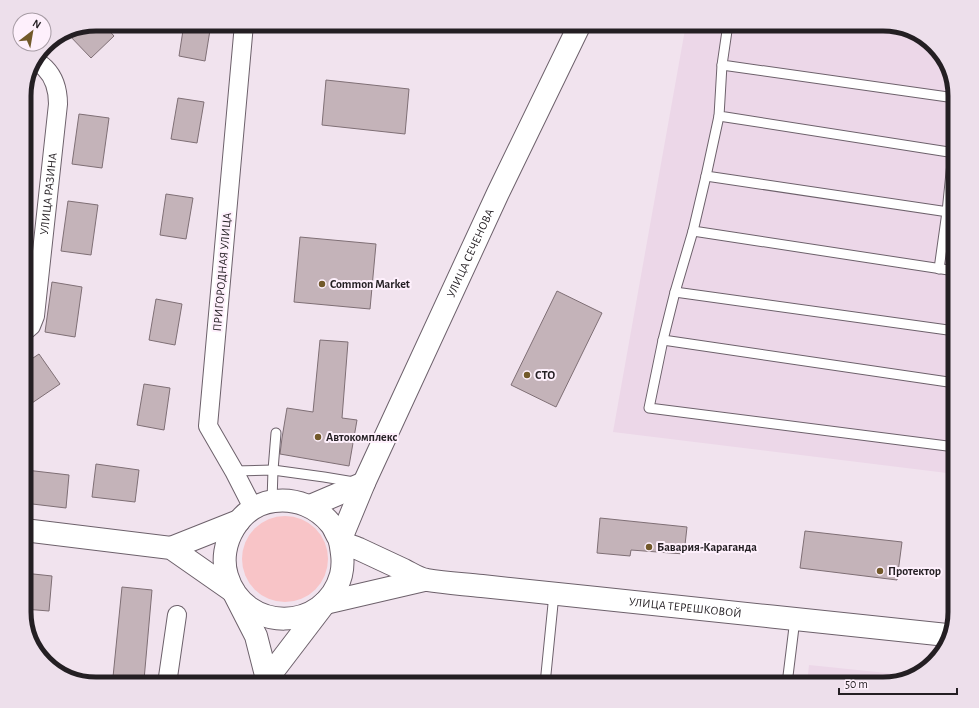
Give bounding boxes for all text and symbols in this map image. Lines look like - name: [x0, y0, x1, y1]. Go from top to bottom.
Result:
- north arrow: [12, 12, 52, 52]
- text: N: [31, 17, 43, 31]
- street label: УЛИЦА РАЗИНА: [38, 152, 59, 235]
- street label: УЛИЦА СЕЧЕНОВА: [445, 207, 496, 299]
- street label: ПРИГОРОДНАЯ УЛИЦА: [211, 212, 233, 332]
- place label: Common Market: [330, 278, 410, 290]
- marker: Common Market: [317, 279, 327, 289]
- place label: СТО: [535, 369, 555, 381]
- marker: СТО: [522, 370, 532, 380]
- place label: Автокомплекс: [326, 431, 398, 443]
- marker: Автокомплекс: [313, 432, 323, 442]
- place label: Бавария-Караганда: [657, 541, 757, 553]
- marker: Бавария-Караганда: [644, 542, 654, 552]
- place label: Протектор: [888, 565, 941, 577]
- marker: Протектор: [875, 566, 885, 576]
- street label: УЛИЦА ТЕРЕШКОВОЙ: [628, 595, 742, 619]
- scale bar: [839, 670, 957, 696]
- text: 50 m: [845, 678, 868, 690]

